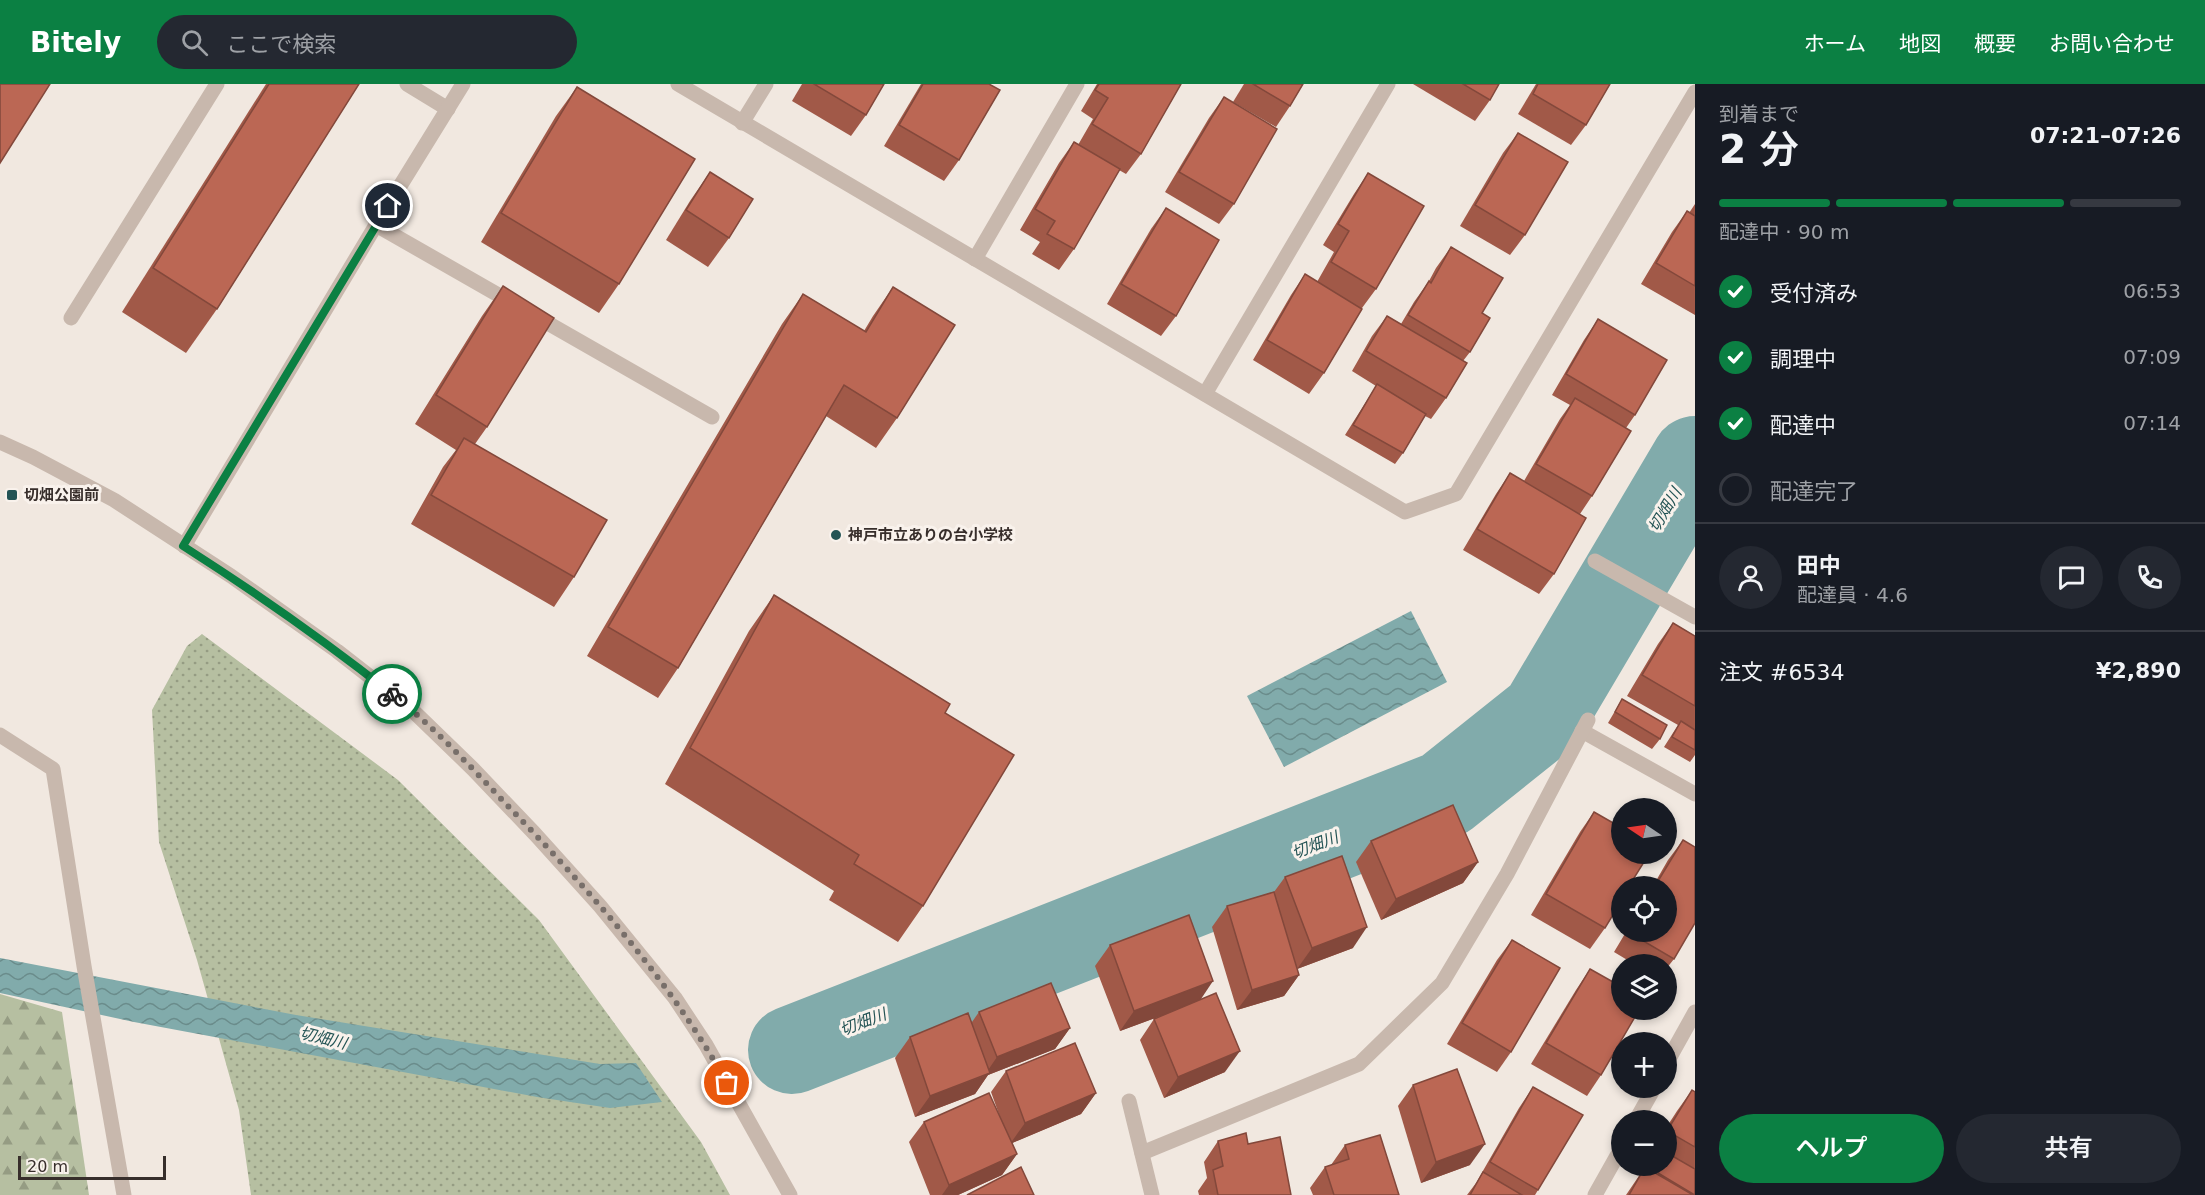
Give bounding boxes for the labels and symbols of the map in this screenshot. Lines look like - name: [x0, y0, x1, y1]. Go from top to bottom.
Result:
- pin: [362, 180, 413, 231]
- water label: 切畑川: [1644, 483, 1687, 535]
- place label: 切畑公園前: [24, 486, 99, 504]
- marker: 切畑公園前: [5, 488, 19, 502]
- place label: 神戸市立ありの台小学校: [847, 526, 1013, 544]
- marker: 神戸市立ありの台小学校: [829, 528, 843, 542]
- courier: [362, 664, 422, 724]
- north arrow: [1611, 798, 1677, 864]
- water label: 切畑川: [1289, 827, 1343, 862]
- water label: 切畑川: [837, 1004, 891, 1039]
- water label: 切畑川: [297, 1023, 351, 1054]
- pin: [701, 1057, 752, 1108]
- scale bar: [18, 1153, 166, 1180]

